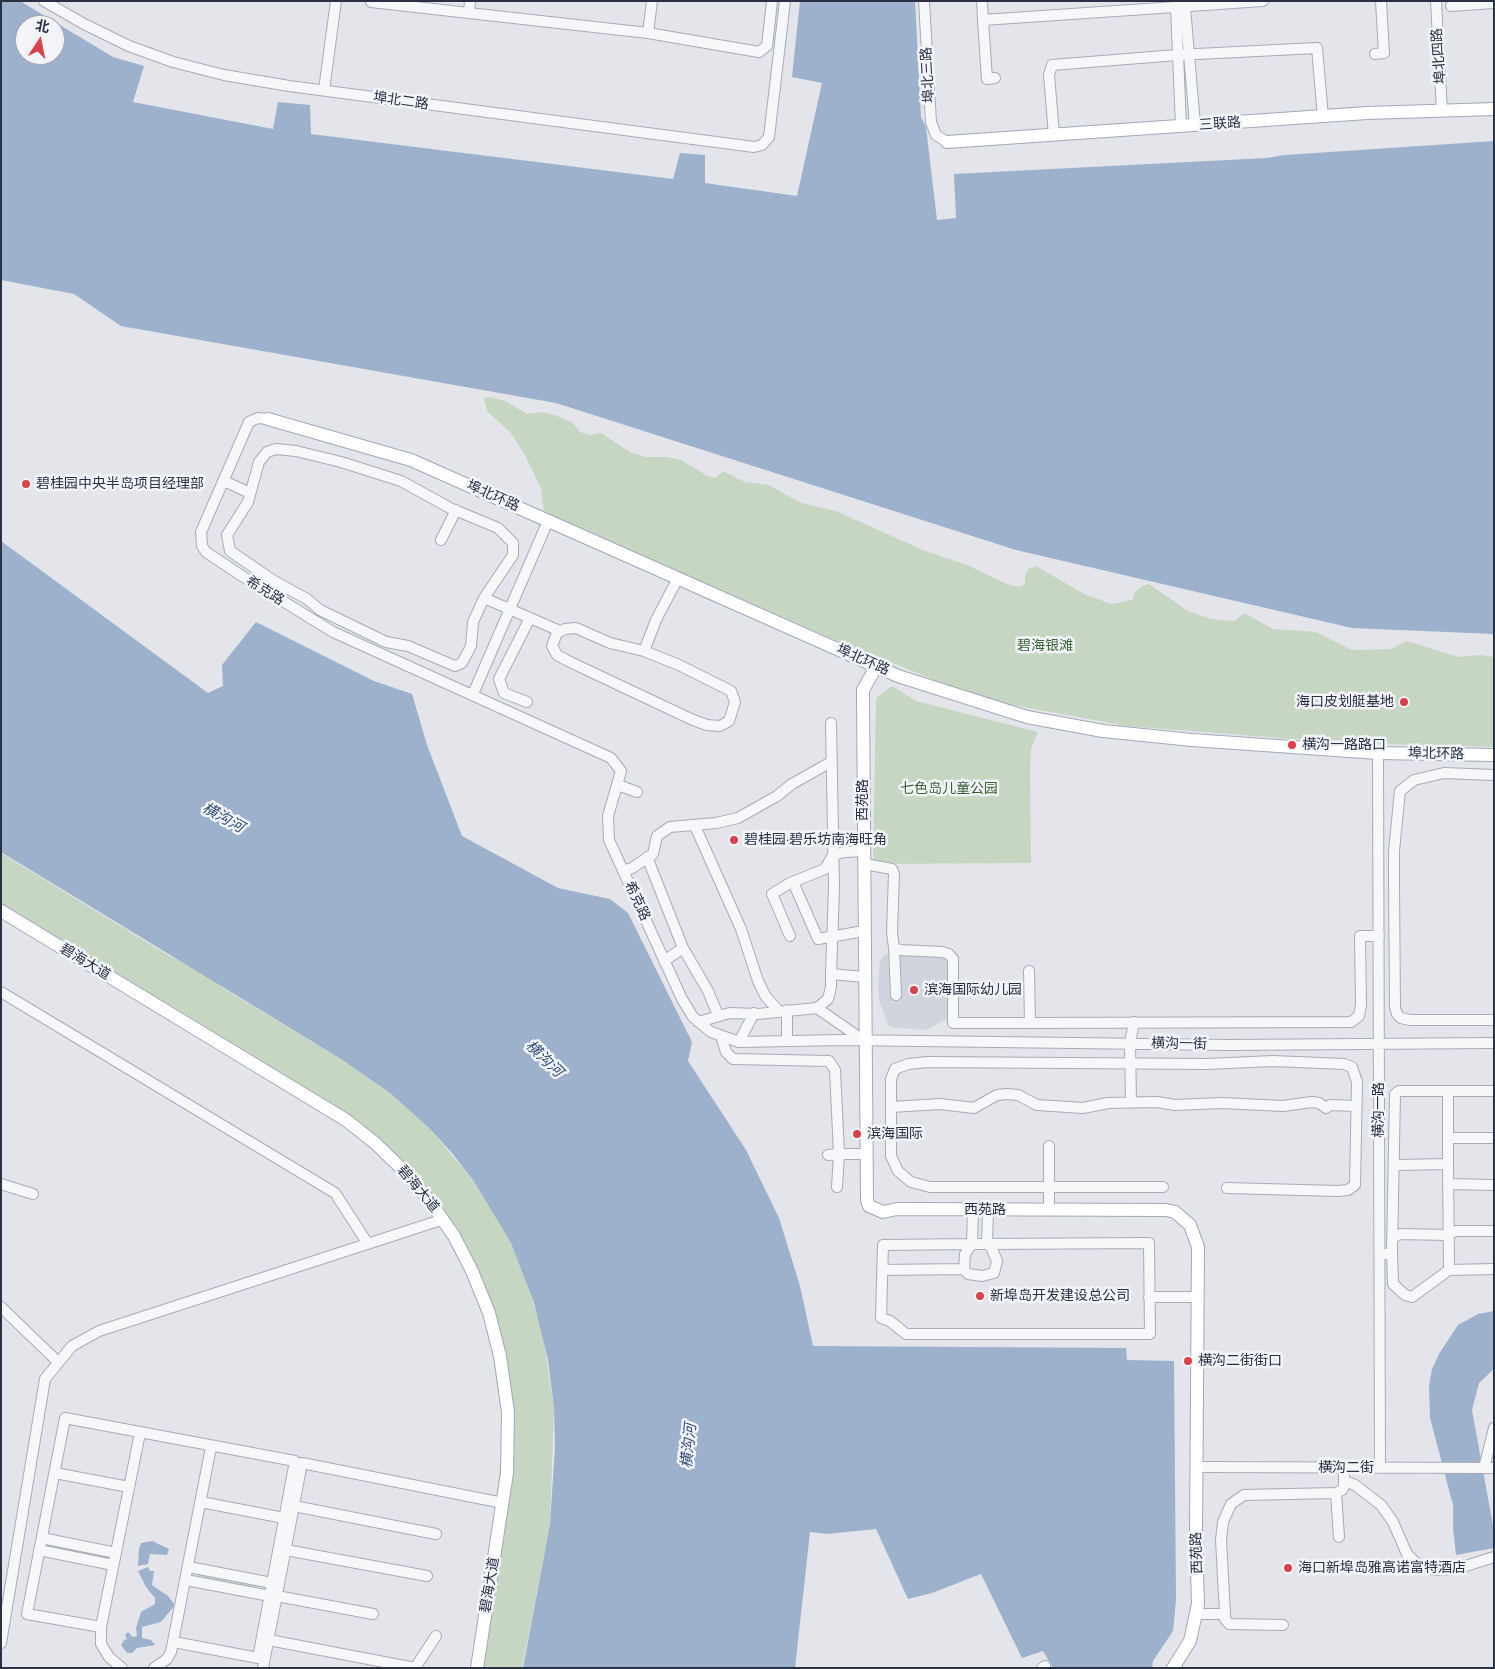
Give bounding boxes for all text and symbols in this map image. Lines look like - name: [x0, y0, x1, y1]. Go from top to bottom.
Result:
- north arrow: [15, 15, 65, 65]
- text: 北: [34, 16, 51, 36]
- street label: 埠北四路: [1429, 27, 1449, 85]
- street label: 埠北三路: [918, 47, 938, 103]
- street label: 埠北二路: [372, 89, 430, 113]
- street label: 三联路: [1198, 114, 1242, 134]
- place label: 碧桂园中央半岛项目经理部: [36, 476, 204, 492]
- street label: 埠北环路: [464, 477, 522, 515]
- marker: 碧桂园中央半岛项目经理部: [20, 478, 32, 490]
- street label: 希克路: [243, 573, 287, 609]
- park label: 碧海银滩: [1017, 638, 1073, 654]
- street label: 埠北环路: [834, 641, 892, 679]
- place label: 海口皮划艇基地: [1296, 694, 1394, 710]
- marker: 海口皮划艇基地: [1398, 696, 1410, 708]
- place label: 横沟一路路口: [1302, 737, 1386, 753]
- marker: 横沟一路路口: [1286, 739, 1298, 751]
- street label: 埠北环路: [1408, 745, 1464, 763]
- street label: 西苑路: [855, 779, 871, 821]
- park label: 七色岛儿童公园: [900, 781, 998, 797]
- water label: 横沟河: [199, 799, 247, 837]
- place label: 碧桂园·碧乐坊南海旺角: [744, 832, 887, 848]
- marker: 碧桂园·碧乐坊南海旺角: [728, 834, 740, 846]
- street label: 希克路: [621, 878, 653, 924]
- street label: 碧海大道: [57, 940, 113, 984]
- place label: 滨海国际幼儿园: [924, 982, 1022, 998]
- marker: 滨海国际幼儿园: [908, 984, 920, 996]
- street label: 横沟一街: [1151, 1035, 1207, 1053]
- water label: 横沟河: [522, 1037, 566, 1081]
- street label: 横沟一路: [1371, 1082, 1387, 1138]
- place label: 滨海国际: [867, 1126, 923, 1142]
- marker: 滨海国际: [851, 1128, 863, 1140]
- street label: 碧海大道: [394, 1162, 442, 1216]
- street label: 西苑路: [964, 1202, 1006, 1218]
- place label: 新埠岛开发建设总公司: [990, 1288, 1130, 1304]
- marker: 新埠岛开发建设总公司: [974, 1290, 986, 1302]
- place label: 横沟二街街口: [1198, 1353, 1282, 1369]
- marker: 横沟二街街口: [1182, 1355, 1194, 1367]
- water label: 横沟河: [678, 1423, 700, 1469]
- street label: 横沟二街: [1318, 1460, 1374, 1476]
- street label: 西苑路: [1188, 1532, 1206, 1574]
- street label: 碧海大道: [477, 1556, 503, 1614]
- place label: 海口新埠岛雅高诺富特酒店: [1298, 1560, 1466, 1576]
- marker: 海口新埠岛雅高诺富特酒店: [1282, 1562, 1294, 1574]

